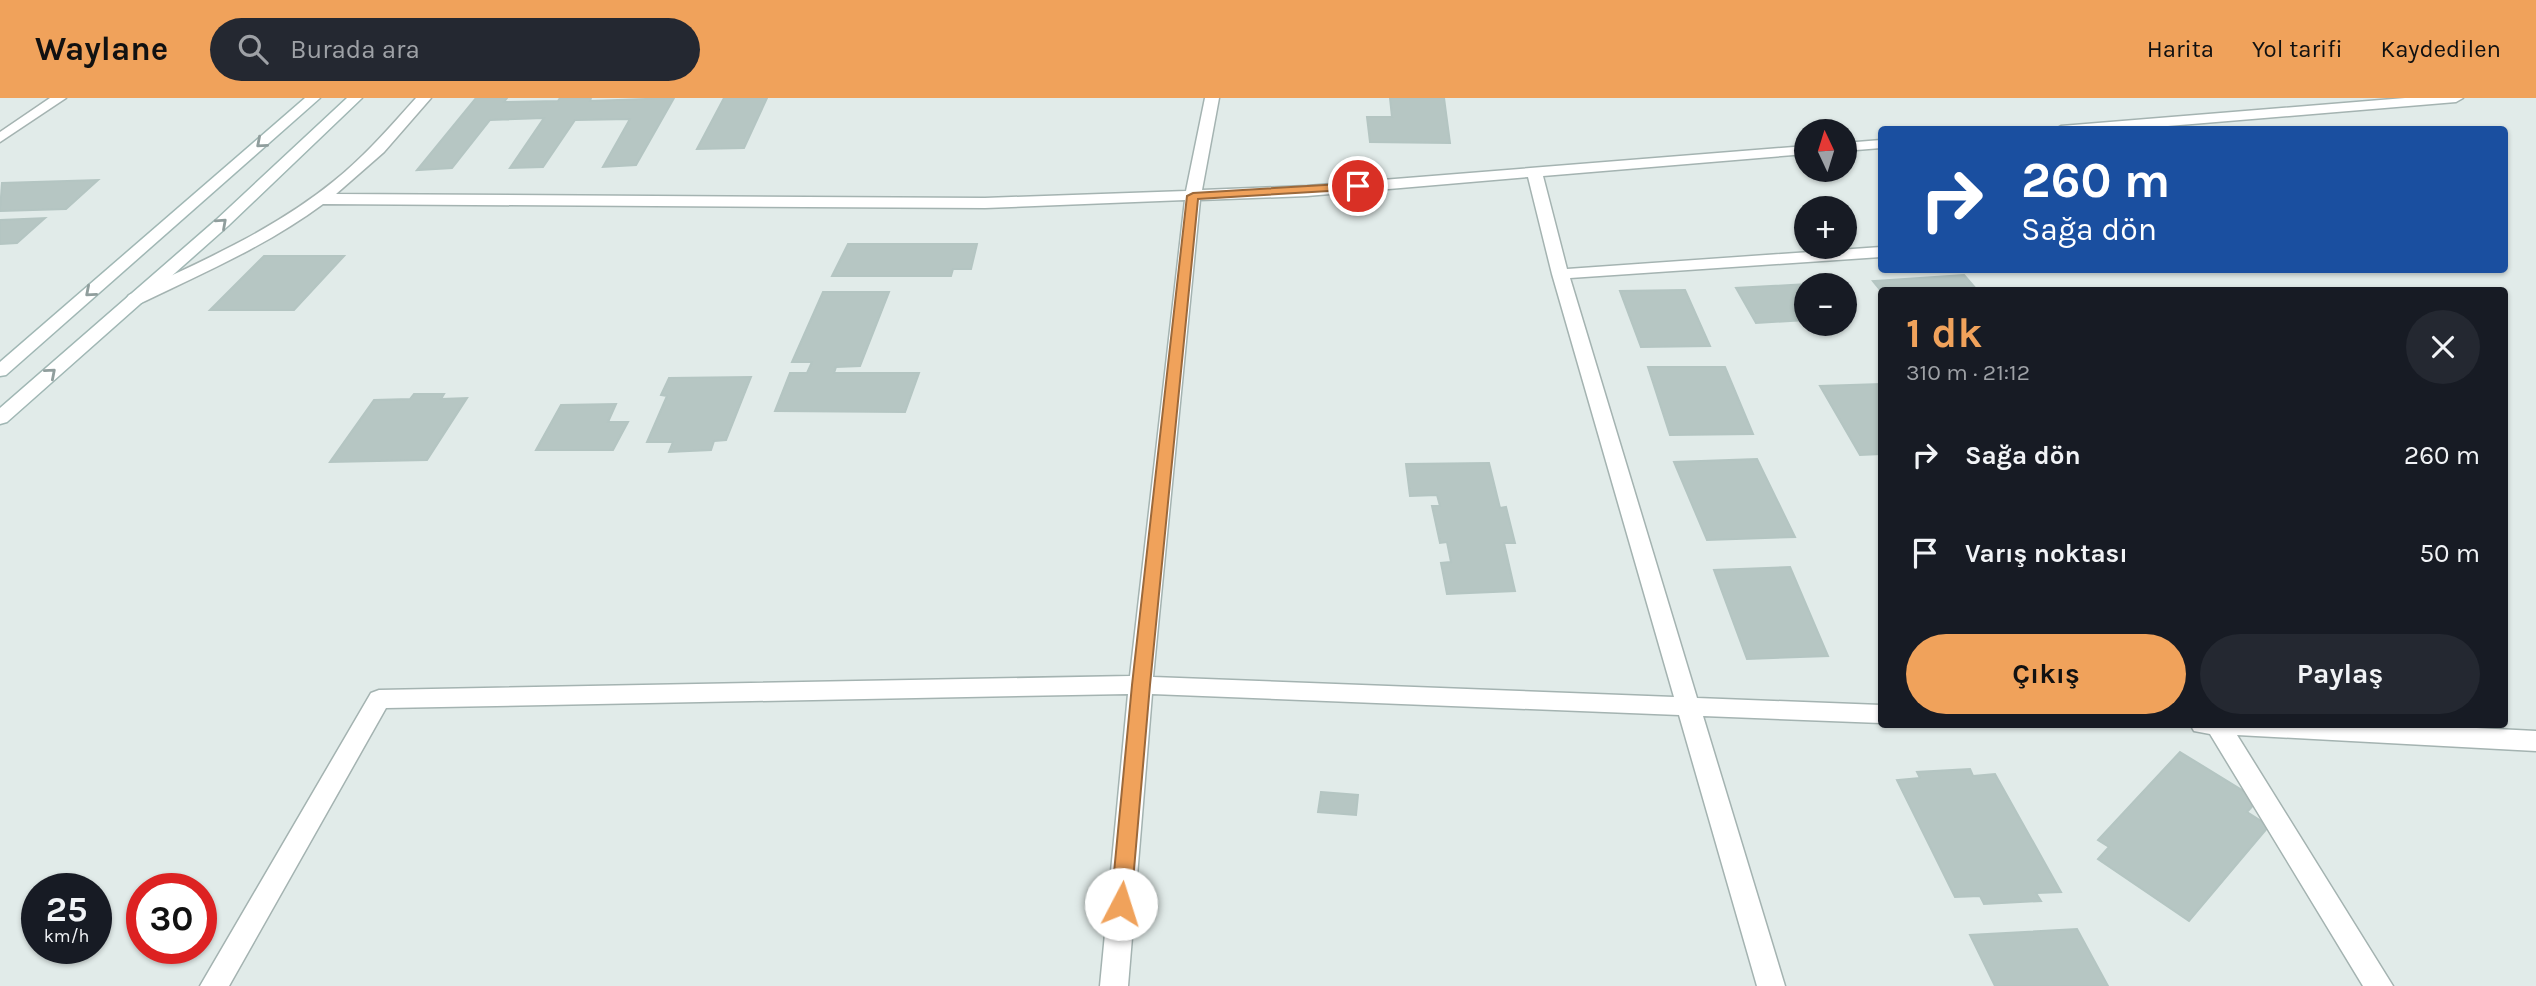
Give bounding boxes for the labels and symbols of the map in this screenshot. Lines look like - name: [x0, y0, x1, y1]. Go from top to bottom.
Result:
- north arrow: [1794, 119, 1857, 182]
- one-way arrow: [256, 135, 269, 147]
- pin: [1328, 156, 1388, 216]
- one-way arrow: [214, 219, 227, 231]
- one-way arrow: [85, 284, 98, 296]
- one-way arrow: [43, 369, 56, 381]
- position arrow: [1084, 867, 1158, 941]
- speed limit sign: 30: [126, 873, 217, 964]

